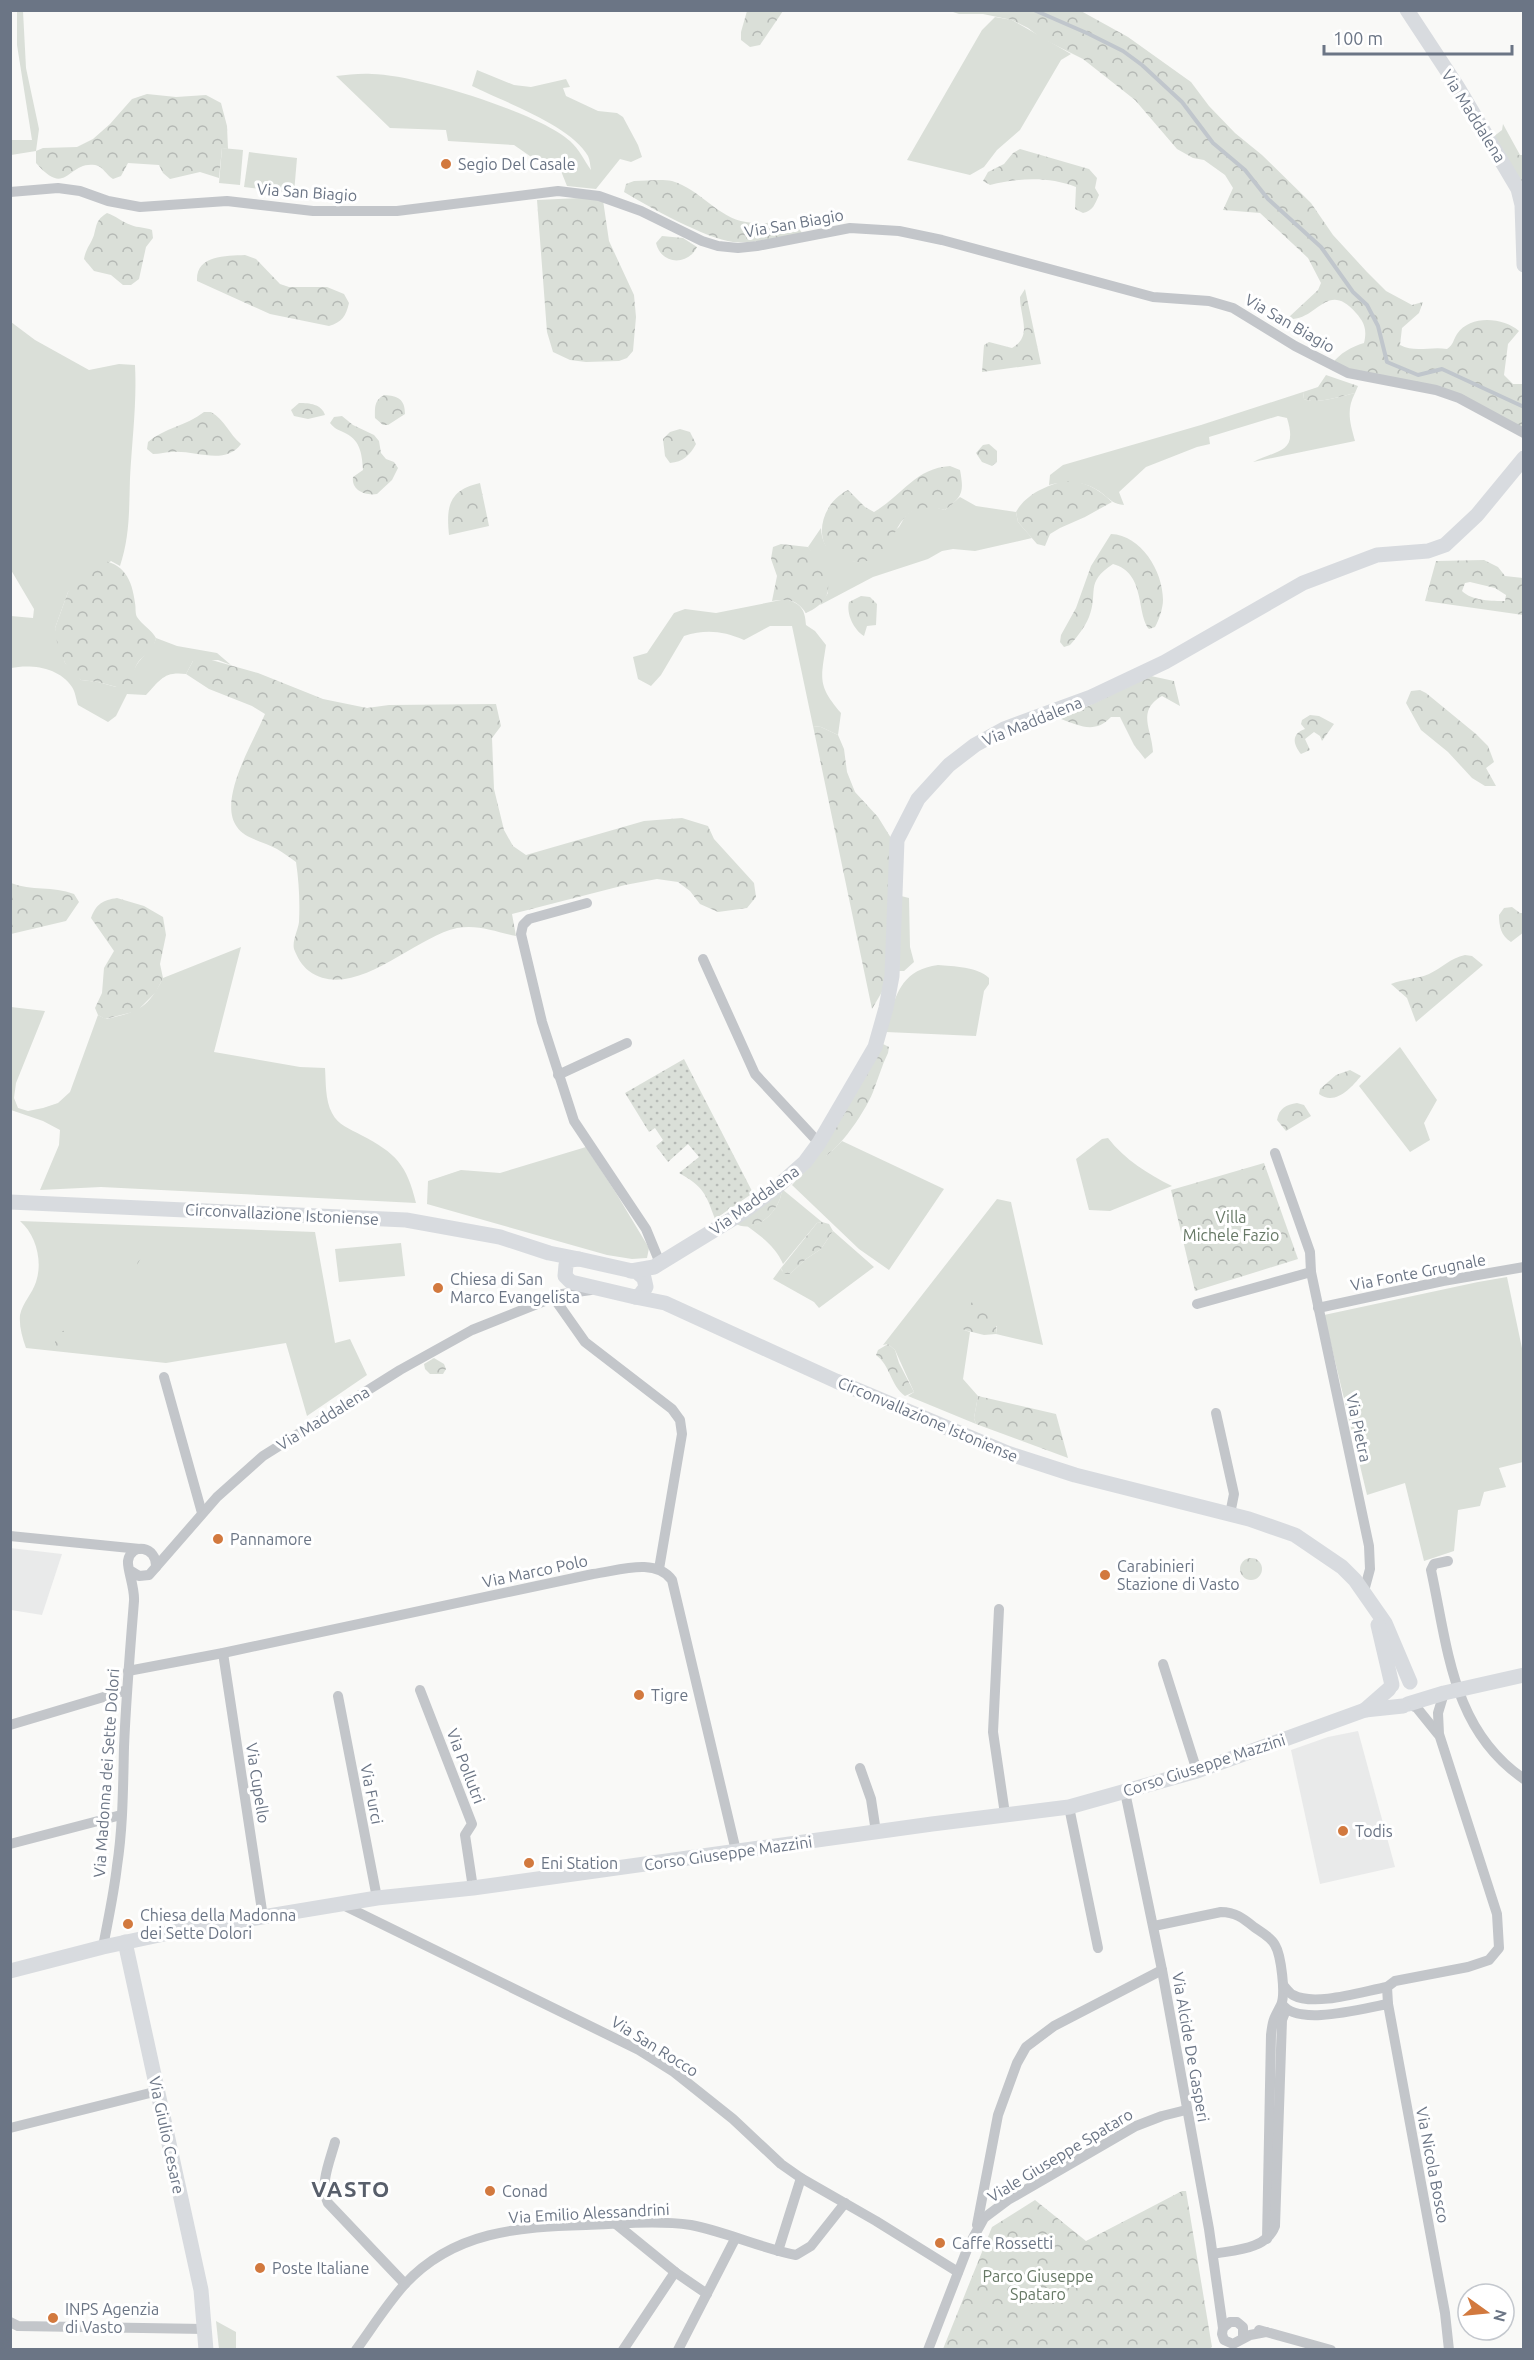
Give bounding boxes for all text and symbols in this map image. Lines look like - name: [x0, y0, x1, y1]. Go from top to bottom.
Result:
- scale bar: [1324, 18, 1512, 56]
- text: 100 m: [1333, 28, 1383, 48]
- street label: Via Maddalena: [1438, 66, 1510, 166]
- place label: Segio Del Casale: [458, 155, 576, 173]
- marker: Segio Del Casale: [439, 157, 453, 171]
- street label: Via San Biagio: [256, 180, 358, 204]
- street label: Via San Biagio: [743, 205, 845, 241]
- street label: Via San Biagio: [1242, 290, 1338, 356]
- street label: Via Maddalena: [980, 693, 1084, 749]
- street label: Via Maddalena: [706, 1162, 802, 1238]
- street label: Circonvallazione Istoniense: [185, 1200, 379, 1228]
- park label: Villa Michele Fazio: [1183, 1208, 1279, 1244]
- street label: Via Fonte Grugnale: [1349, 1250, 1487, 1294]
- place label: Chiesa di San Marco Evangelista: [450, 1270, 580, 1306]
- marker: Chiesa di San Marco Evangelista: [431, 1281, 445, 1295]
- street label: Circonvallazione Istoniense: [835, 1373, 1021, 1465]
- street label: Via Maddalena: [273, 1382, 373, 1454]
- street label: Via Pietra: [1343, 1392, 1375, 1464]
- place label: Pannamore: [230, 1530, 312, 1548]
- marker: Pannamore: [211, 1532, 225, 1546]
- street label: Via Marco Polo: [481, 1551, 589, 1591]
- place label: Carabinieri Stazione di Vasto: [1117, 1557, 1240, 1593]
- marker: Carabinieri Stazione di Vasto: [1098, 1568, 1112, 1582]
- street label: Via Madonna dei Sette Dolori: [90, 1668, 122, 1878]
- place label: Tigre: [651, 1686, 688, 1704]
- marker: Tigre: [632, 1688, 646, 1702]
- street label: Via Pollutri: [443, 1726, 489, 1806]
- street label: Corso Giuseppe Mazzini: [1121, 1730, 1287, 1800]
- street label: Via Cupello: [243, 1741, 273, 1825]
- street label: Via Furci: [357, 1762, 387, 1826]
- place label: Todis: [1355, 1822, 1393, 1840]
- marker: Todis: [1336, 1824, 1350, 1838]
- street label: Corso Giuseppe Mazzini: [643, 1832, 813, 1874]
- place label: Eni Station: [541, 1854, 618, 1872]
- marker: Eni Station: [522, 1856, 536, 1870]
- place label: Chiesa della Madonna dei Sette Dolori: [140, 1906, 296, 1942]
- marker: Chiesa della Madonna dei Sette Dolori: [121, 1917, 135, 1931]
- street label: Via Alcide De Gasperi: [1169, 1971, 1213, 2123]
- street label: Via San Rocco: [608, 2012, 702, 2080]
- street label: Via Giulio Cesare: [146, 2075, 188, 2195]
- street label: Viale Giuseppe Spataro: [984, 2105, 1136, 2205]
- street label: Via Nicola Bosco: [1413, 2105, 1453, 2225]
- district label: VASTO: [311, 2176, 391, 2201]
- place label: Conad: [502, 2182, 548, 2200]
- marker: Conad: [483, 2184, 497, 2198]
- street label: Via Emilio Alessandrini: [508, 2200, 670, 2226]
- place label: Caffe Rossetti: [952, 2234, 1053, 2252]
- marker: Caffe Rossetti: [933, 2236, 947, 2250]
- place label: Poste Italiane: [272, 2259, 369, 2277]
- marker: Poste Italiane: [253, 2261, 267, 2275]
- park label: Parco Giuseppe Spataro: [982, 2267, 1094, 2303]
- north arrow: [1456, 2282, 1516, 2342]
- place label: INPS Agenzia di Vasto: [65, 2300, 159, 2336]
- text: N: [1490, 2308, 1511, 2324]
- marker: INPS Agenzia di Vasto: [46, 2311, 60, 2325]

